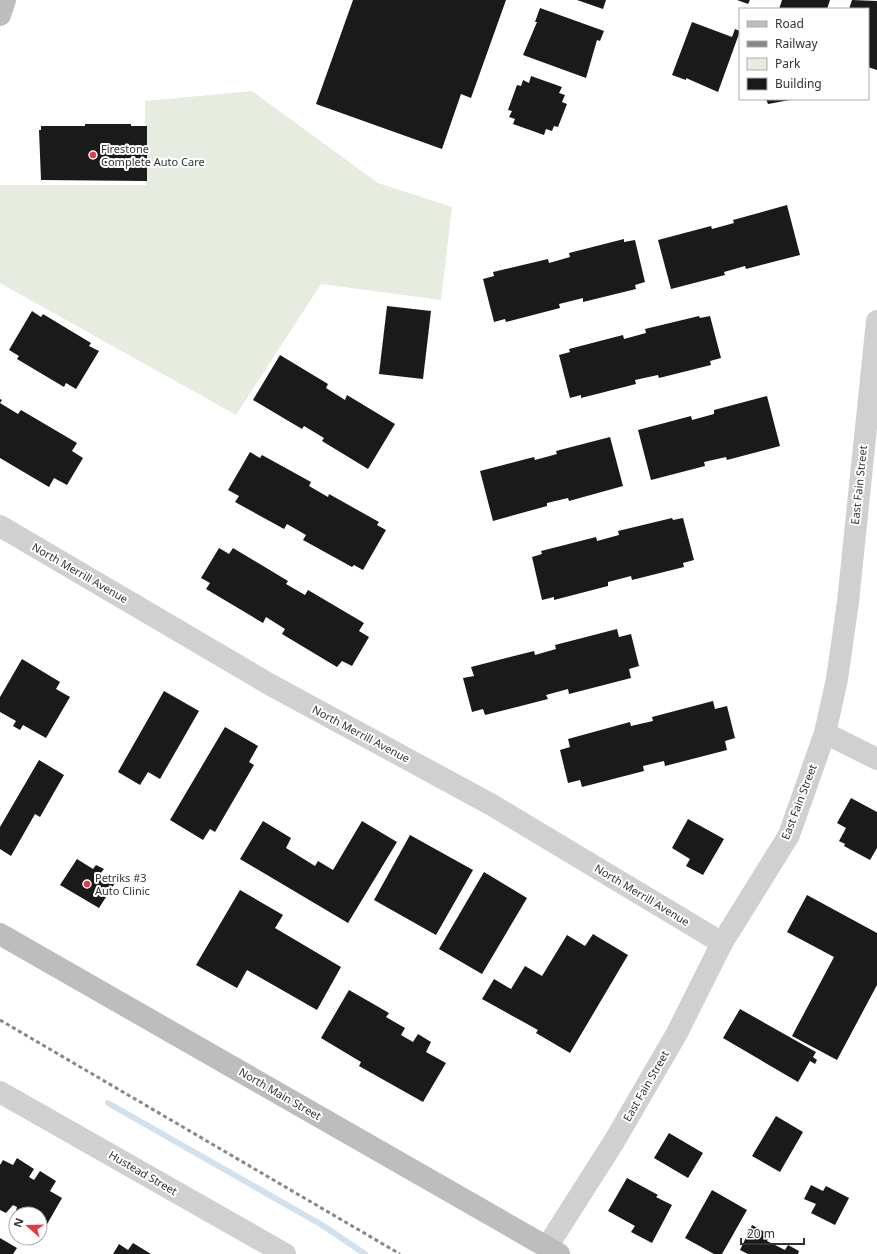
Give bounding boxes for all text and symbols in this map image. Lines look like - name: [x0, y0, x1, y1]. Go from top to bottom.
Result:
- legend: [739, 8, 869, 100]
- text: Road: [775, 15, 804, 32]
- text: Railway: [775, 35, 819, 52]
- text: Park: [775, 55, 801, 72]
- text: Building: [775, 75, 822, 92]
- place label: Firestone Complete Auto Care: [101, 141, 205, 169]
- marker: Firestone Complete Auto Care: [88, 150, 98, 160]
- street label: East Fain Street: [847, 445, 870, 525]
- street label: North Merrill Avenue: [30, 539, 131, 606]
- street label: North Merrill Avenue: [310, 701, 413, 766]
- street label: East Fain Street: [777, 762, 820, 842]
- street label: North Merrill Avenue: [592, 860, 693, 929]
- place label: Petriks #3 Auto Clinic: [95, 870, 150, 898]
- marker: Petriks #3 Auto Clinic: [82, 879, 92, 889]
- street label: East Fain Street: [619, 1048, 672, 1124]
- street label: North Main Street: [236, 1064, 324, 1123]
- street label: Hustead Street: [106, 1147, 180, 1198]
- north arrow: [8, 1206, 48, 1246]
- text: N: [10, 1216, 27, 1229]
- scale bar: [741, 1220, 804, 1246]
- text: 20 m: [747, 1225, 775, 1242]

